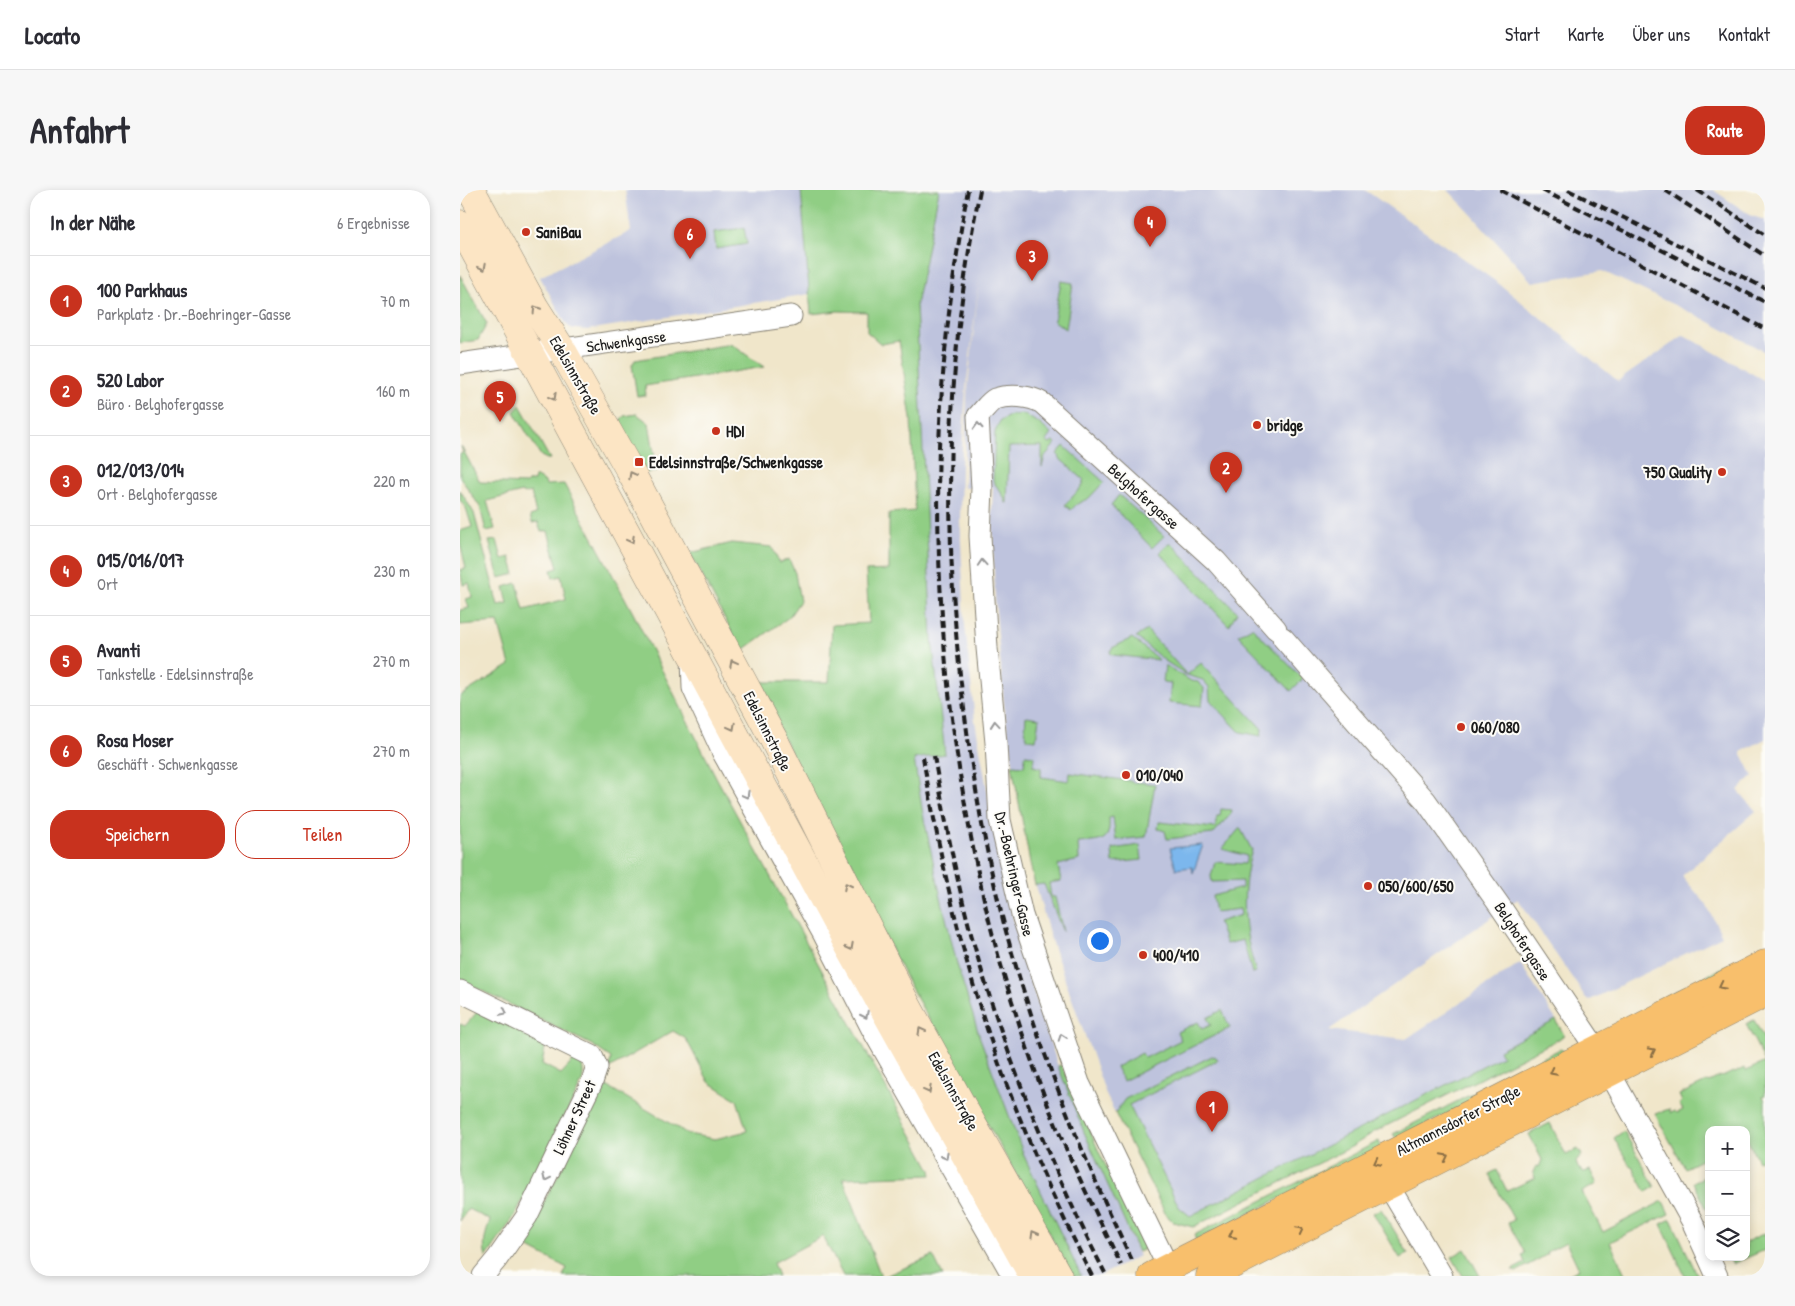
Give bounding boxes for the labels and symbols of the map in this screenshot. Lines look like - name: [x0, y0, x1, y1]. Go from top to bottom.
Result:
- pin: 4: [1134, 206, 1166, 247]
- pin: 6: [674, 218, 706, 259]
- place label: SaniBau: [536, 221, 582, 243]
- marker: SaniBau: [520, 226, 532, 238]
- pin: 3: [1016, 240, 1048, 281]
- one-way arrow: [477, 262, 487, 271]
- one-way arrow: [533, 305, 542, 314]
- street label: Schwenkgasse: [585, 324, 668, 357]
- street label: Edelsinnstraße: [545, 332, 608, 419]
- pin: 5: [484, 381, 516, 422]
- one-way arrow: [546, 392, 556, 401]
- place label: bridge: [1267, 414, 1304, 437]
- marker: bridge: [1251, 419, 1263, 431]
- place label: HDI: [726, 420, 745, 442]
- one-way arrow: [973, 422, 984, 430]
- marker: HDI: [710, 425, 722, 437]
- place label: Edelsinnstraße/Schwenkgasse: [649, 451, 823, 474]
- pin: 2: [1210, 452, 1242, 493]
- marker: Edelsinnstraße/Schwenkgasse: [633, 456, 645, 468]
- street label: Belghofergasse: [1103, 458, 1185, 534]
- place label: 750 Quality: [1642, 461, 1712, 484]
- marker: 750 Quality: [1716, 466, 1728, 478]
- one-way arrow: [629, 471, 639, 480]
- one-way arrow: [624, 535, 634, 544]
- one-way arrow: [976, 558, 987, 566]
- one-way arrow: [729, 660, 739, 669]
- street label: Edelsinnstraße: [738, 687, 798, 775]
- place label: 060/080: [1471, 716, 1520, 738]
- one-way arrow: [989, 720, 1000, 728]
- marker: 060/080: [1455, 721, 1467, 733]
- one-way arrow: [726, 722, 736, 731]
- place label: 010/040: [1136, 764, 1183, 786]
- marker: 010/040: [1120, 769, 1132, 781]
- one-way arrow: [740, 789, 750, 798]
- street label: Dr.-Boehringer-Gasse: [990, 810, 1040, 939]
- place label: 050/600/650: [1378, 875, 1454, 897]
- marker: 050/600/650: [1362, 880, 1374, 892]
- one-way arrow: [843, 882, 853, 891]
- street label: Belghofergasse: [1489, 898, 1557, 985]
- your location: [1087, 928, 1113, 954]
- one-way arrow: [844, 942, 854, 951]
- place label: 400/410: [1153, 944, 1199, 966]
- marker: 400/410: [1137, 949, 1149, 961]
- one-way arrow: [1718, 980, 1727, 990]
- one-way arrow: [498, 1006, 507, 1016]
- one-way arrow: [859, 1010, 869, 1019]
- one-way arrow: [917, 1027, 927, 1036]
- one-way arrow: [1058, 1033, 1068, 1042]
- one-way arrow: [1647, 1047, 1656, 1057]
- street label: Edelsinnstraße: [923, 1048, 985, 1135]
- one-way arrow: [1549, 1066, 1558, 1076]
- street label: Löhner Street: [547, 1076, 601, 1158]
- street label: Altmannsdorfer Straße: [1392, 1079, 1524, 1161]
- one-way arrow: [922, 1085, 932, 1094]
- pin: 1: [1196, 1091, 1228, 1132]
- one-way arrow: [938, 1151, 948, 1160]
- one-way arrow: [1440, 1152, 1449, 1163]
- one-way arrow: [1373, 1155, 1382, 1166]
- one-way arrow: [541, 1173, 552, 1182]
- one-way arrow: [1295, 1226, 1304, 1236]
- one-way arrow: [1228, 1229, 1237, 1239]
- one-way arrow: [1031, 1230, 1041, 1239]

